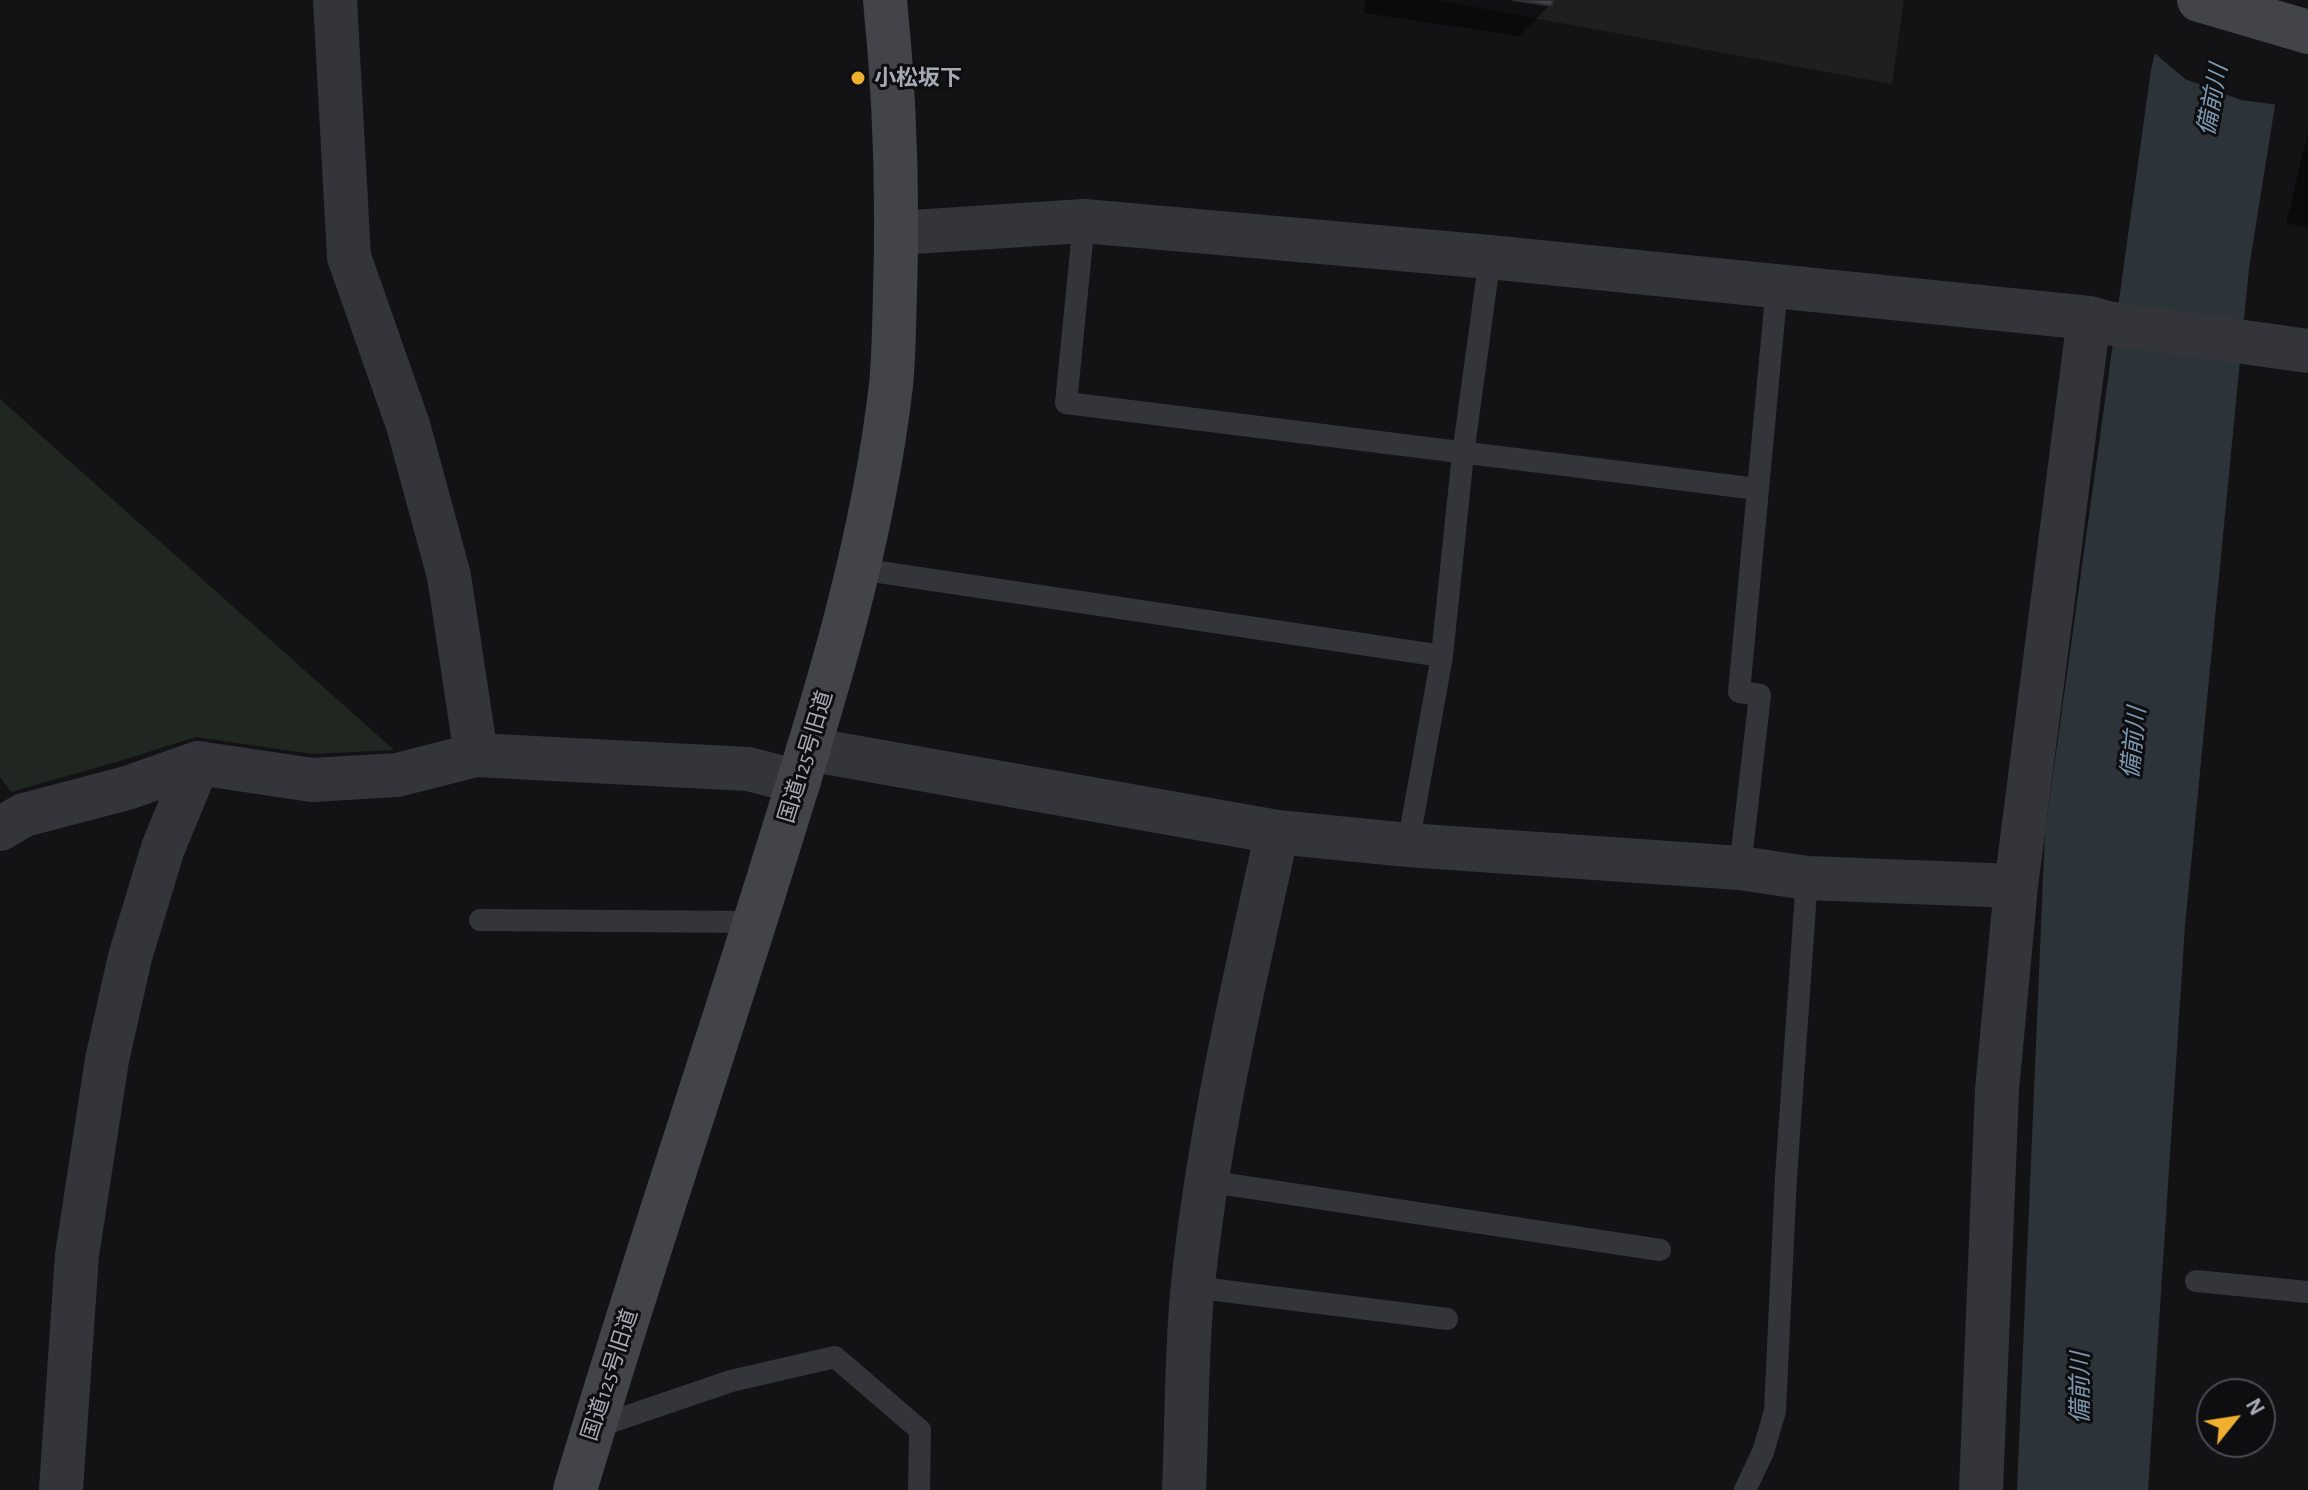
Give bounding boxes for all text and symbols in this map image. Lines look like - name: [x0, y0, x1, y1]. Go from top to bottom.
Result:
- water label: 備前川: [2192, 62, 2234, 138]
- place label: 小松坂下: [874, 65, 962, 91]
- marker: 小松坂下: [849, 69, 867, 87]
- street label: 国道125号旧道: [773, 688, 839, 826]
- water label: 備前川: [2116, 706, 2152, 780]
- street label: 国道125号旧道: [576, 1306, 644, 1444]
- water label: 備前川: [2067, 1352, 2095, 1424]
- north arrow: [2196, 1378, 2276, 1458]
- text: N: [2242, 1395, 2268, 1419]

